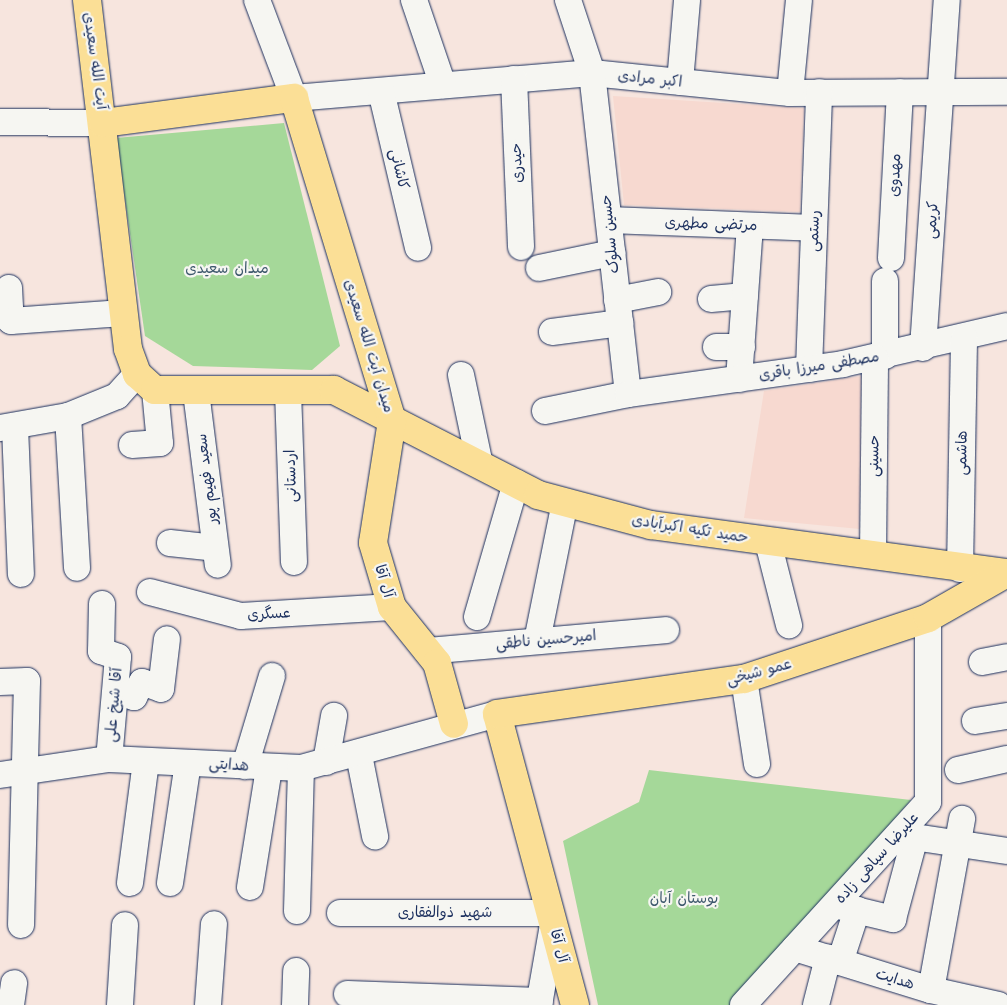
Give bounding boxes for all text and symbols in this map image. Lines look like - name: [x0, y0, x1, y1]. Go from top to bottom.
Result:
- street label: آیت الله سعیدی: [79, 11, 111, 111]
- street label: اکبر مرادی: [617, 67, 683, 91]
- street label: حیدری: [507, 143, 527, 183]
- street label: کاشانی: [386, 147, 412, 191]
- street label: مهدوی: [885, 153, 905, 197]
- street label: حسین سلوک: [597, 194, 623, 274]
- street label: کریمی: [922, 201, 942, 239]
- street label: رستمی: [804, 210, 824, 252]
- street label: مرتضی مطهری: [664, 213, 758, 235]
- park label: میدان سعیدی: [185, 260, 269, 278]
- street label: میدان آیت الله سعیدی: [340, 277, 398, 415]
- street label: مصطفی میرزا باقری: [757, 348, 881, 384]
- street label: هاشمی: [953, 430, 971, 476]
- street label: سعید فهیم پور: [192, 433, 222, 525]
- street label: حسینی: [865, 435, 883, 477]
- street label: اردستانی: [281, 449, 301, 503]
- street label: حمید تکیه اکبرآبادی: [630, 511, 750, 547]
- street label: آل آقا: [370, 562, 398, 600]
- street label: عسگری: [247, 604, 291, 624]
- street label: امیرحسین ناطقی: [495, 627, 597, 653]
- street label: عمو شیخی: [724, 655, 794, 689]
- street label: آقا شیخ علی: [102, 667, 126, 743]
- street label: هدایتی: [208, 755, 250, 775]
- street label: علیرضا سپاهی زاده: [831, 809, 923, 907]
- park label: بوستان آبان: [650, 890, 718, 908]
- street label: شهید ذوالفقاری: [398, 904, 492, 922]
- street label: آل آقا: [546, 927, 572, 965]
- street label: هدایت: [873, 965, 917, 993]

